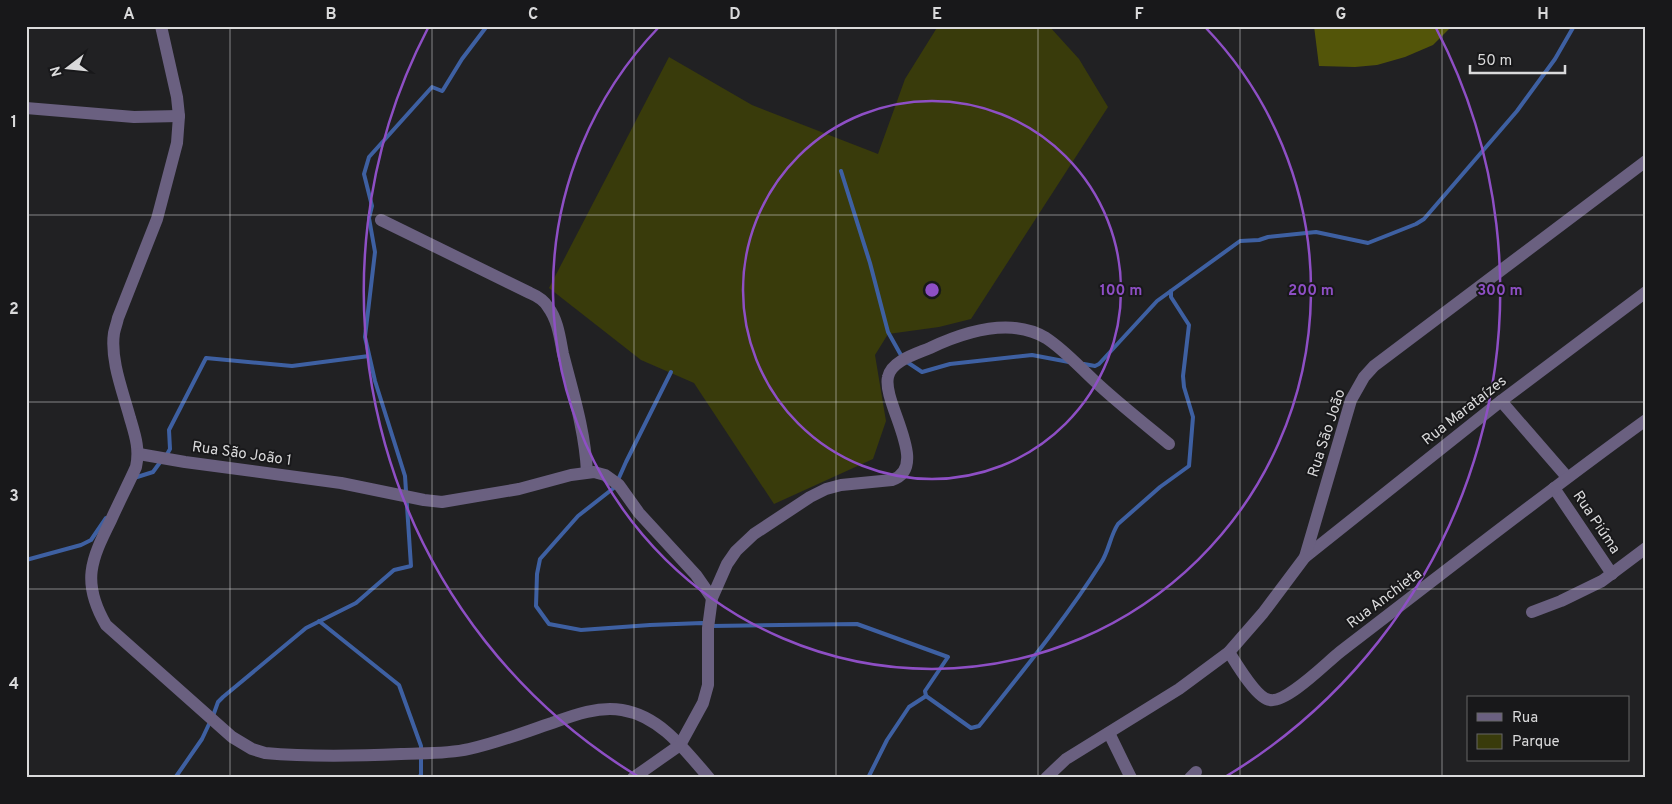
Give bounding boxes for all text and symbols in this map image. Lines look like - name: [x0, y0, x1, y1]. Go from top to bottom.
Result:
- text: A: [123, 5, 135, 25]
- text: B: [325, 5, 337, 25]
- text: C: [528, 5, 538, 25]
- text: D: [729, 5, 741, 25]
- text: E: [932, 5, 942, 25]
- text: F: [1134, 5, 1144, 25]
- text: G: [1336, 5, 1346, 25]
- text: H: [1537, 5, 1549, 25]
- north arrow: [42, 42, 92, 92]
- scale bar: [1470, 42, 1564, 74]
- text: 50 m: [1477, 52, 1512, 71]
- text: N: [47, 64, 67, 78]
- text: 1: [11, 113, 17, 133]
- centre of rings: [923, 281, 941, 299]
- text: 100 m: [1100, 282, 1142, 301]
- text: 200 m: [1288, 282, 1334, 301]
- text: 300 m: [1477, 282, 1523, 301]
- text: 2: [9, 300, 19, 320]
- street label: Rua Marataízes: [1419, 372, 1511, 450]
- street label: Rua São João: [1304, 387, 1351, 480]
- street label: Rua São João 1: [191, 438, 293, 471]
- text: 3: [9, 487, 19, 507]
- street label: Rua Piúma: [1568, 488, 1624, 558]
- street label: Rua Anchieta: [1344, 565, 1426, 634]
- text: 4: [9, 675, 19, 695]
- legend: [1467, 696, 1630, 762]
- text: Rua: [1512, 709, 1538, 728]
- text: Parque: [1512, 733, 1560, 752]

